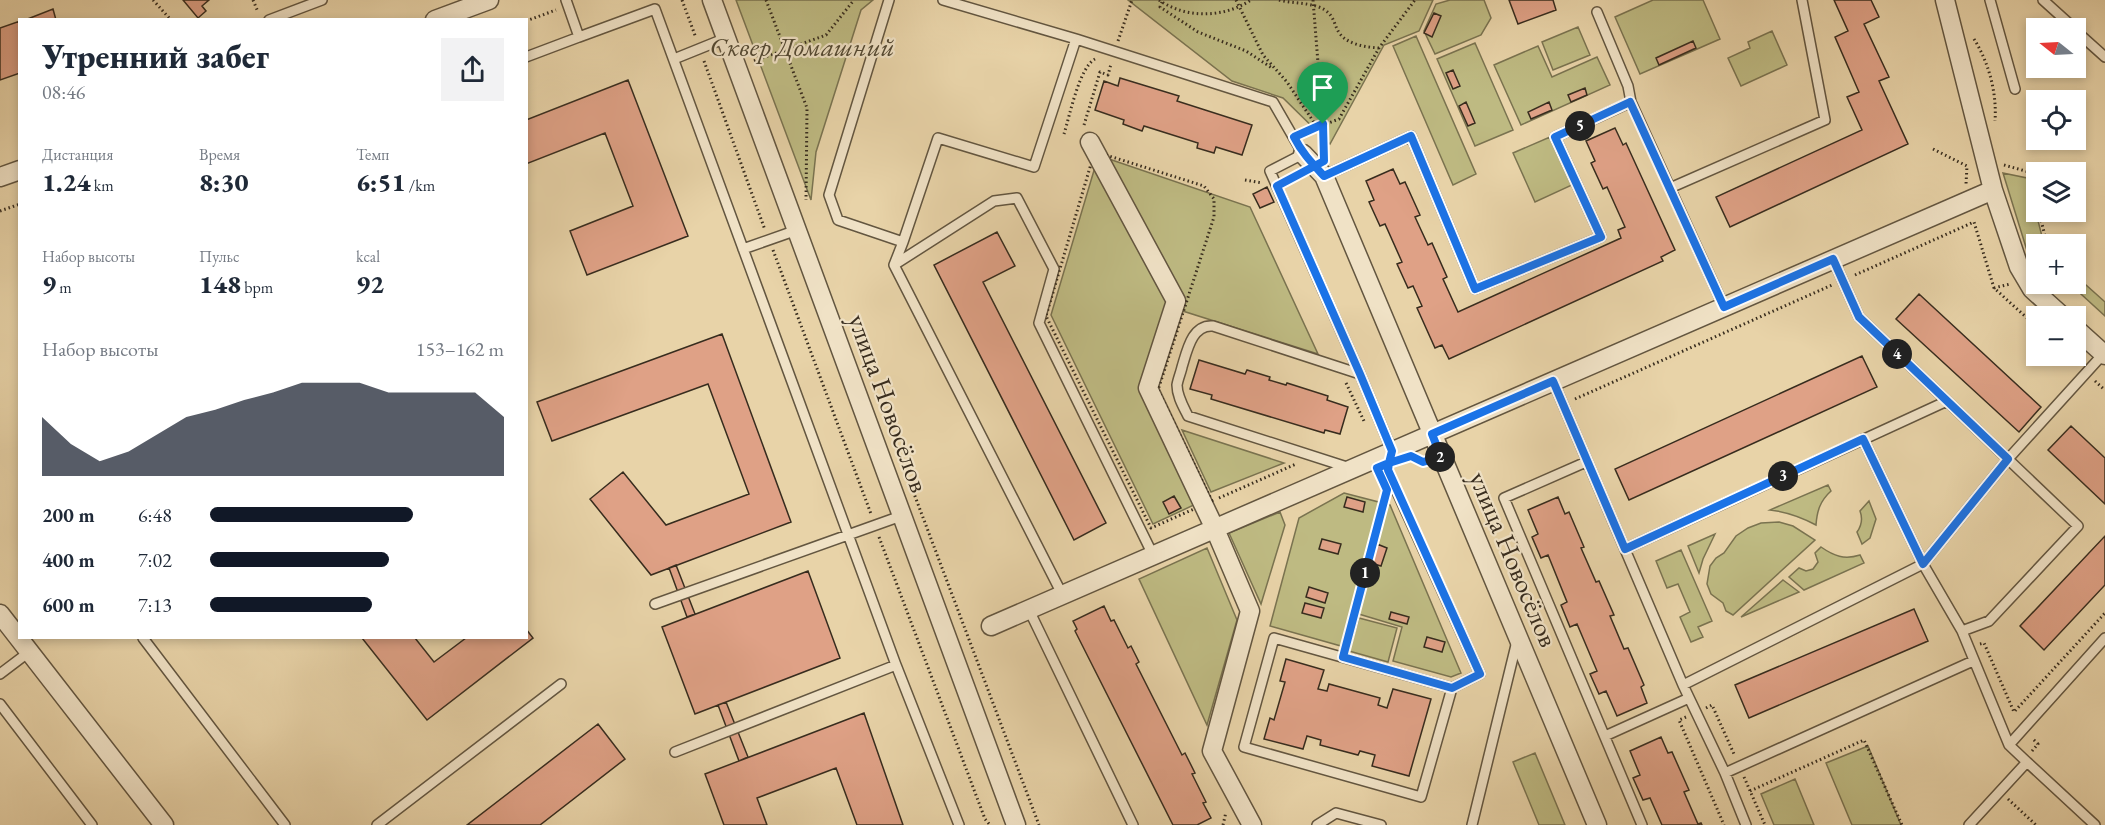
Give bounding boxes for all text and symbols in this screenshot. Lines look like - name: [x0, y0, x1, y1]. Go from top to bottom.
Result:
- north arrow: [2026, 18, 2086, 78]
- map controls: [2026, 18, 2086, 366]
- park label: Сквер Домашний: [710, 29, 894, 64]
- text: Утренний забег: [42, 35, 269, 78]
- button: share: [441, 38, 504, 101]
- pin: [1297, 62, 1348, 124]
- icon: arrive: [1306, 71, 1339, 104]
- text: 08:46: [42, 79, 85, 105]
- button: locate: [2026, 90, 2086, 150]
- pin: 5: [1565, 111, 1595, 141]
- text: 5: [1576, 115, 1584, 136]
- text: Дистанция: [42, 144, 113, 165]
- text: Время: [199, 144, 240, 165]
- text: Темп: [356, 144, 389, 165]
- button: layers: [2026, 162, 2086, 222]
- text: 1.24: [42, 165, 91, 199]
- text: 8:30: [199, 165, 249, 199]
- text: 6:51: [356, 165, 406, 199]
- text: km: [91, 175, 114, 196]
- text: /km: [406, 175, 435, 196]
- button: +: [2026, 234, 2086, 294]
- text: Набор высоты: [42, 246, 135, 267]
- text: Пульс: [199, 246, 240, 267]
- text: kcal: [356, 246, 380, 267]
- text: 9: [42, 267, 56, 301]
- text: 148: [199, 267, 241, 301]
- text: 92: [356, 267, 384, 301]
- text: m: [56, 277, 72, 298]
- text: bpm: [241, 277, 273, 298]
- button: −: [2026, 306, 2086, 366]
- street label: улица Новосёлов: [841, 309, 937, 497]
- text: Набор высоты: [42, 336, 158, 362]
- text: 153–162 m: [416, 336, 504, 362]
- pin: 4: [1882, 339, 1912, 369]
- text: 4: [1893, 343, 1901, 364]
- pin: 2: [1425, 442, 1455, 472]
- text: 2: [1436, 446, 1444, 467]
- pin: 3: [1768, 461, 1798, 491]
- text: 3: [1779, 465, 1787, 486]
- street label: улица Новосёлов: [1461, 466, 1567, 652]
- text: 200 m: [42, 502, 95, 528]
- text: 6:48: [138, 502, 172, 528]
- text: 400 m: [42, 547, 95, 573]
- text: 7:02: [138, 547, 172, 573]
- pin: 1: [1350, 558, 1380, 588]
- text: 1: [1361, 562, 1369, 583]
- text: 600 m: [42, 592, 95, 618]
- text: 7:13: [138, 592, 172, 618]

